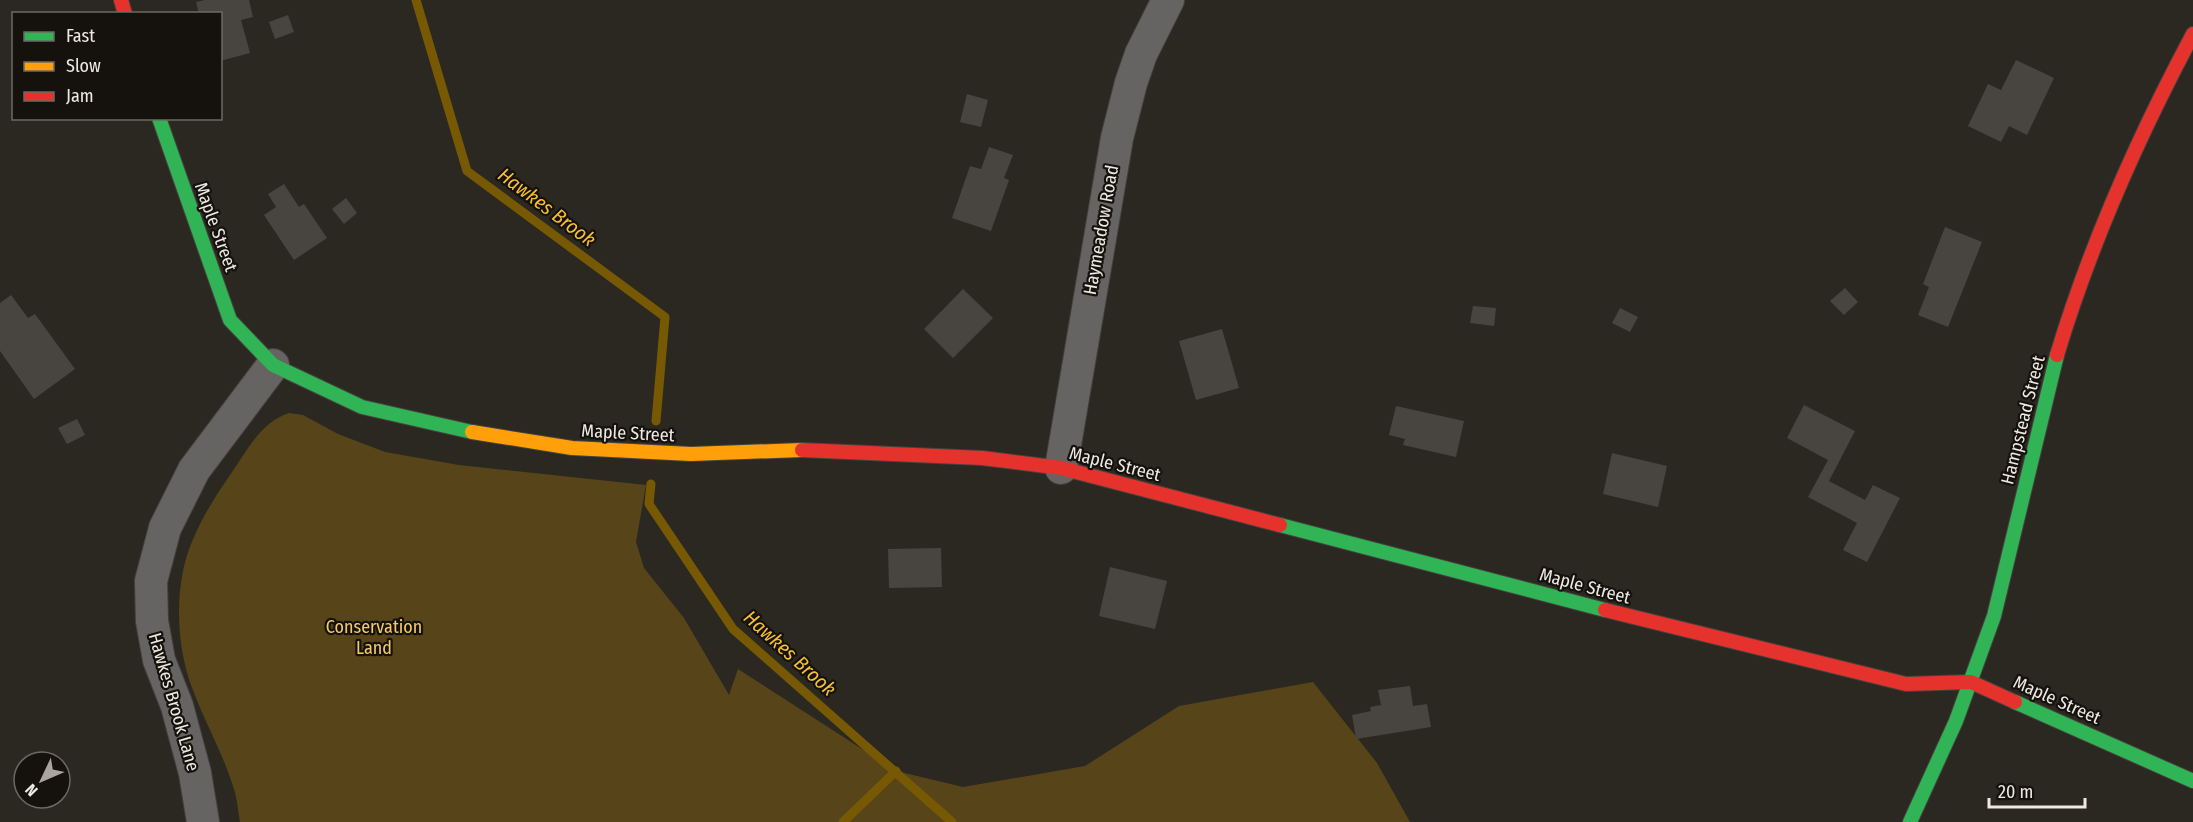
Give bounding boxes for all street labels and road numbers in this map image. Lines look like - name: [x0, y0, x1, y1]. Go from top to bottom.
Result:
- street label: Haymeadow Road: [1079, 163, 1123, 297]
- street label: Maple Street: [190, 179, 242, 275]
- street label: Hampstead Street: [1996, 353, 2050, 487]
- street label: Maple Street: [581, 420, 675, 446]
- street label: Maple Street: [1067, 442, 1163, 486]
- street label: Maple Street: [1537, 563, 1633, 609]
- street label: Hawkes Brook Lane: [144, 630, 204, 774]
- street label: Maple Street: [2010, 671, 2104, 729]

